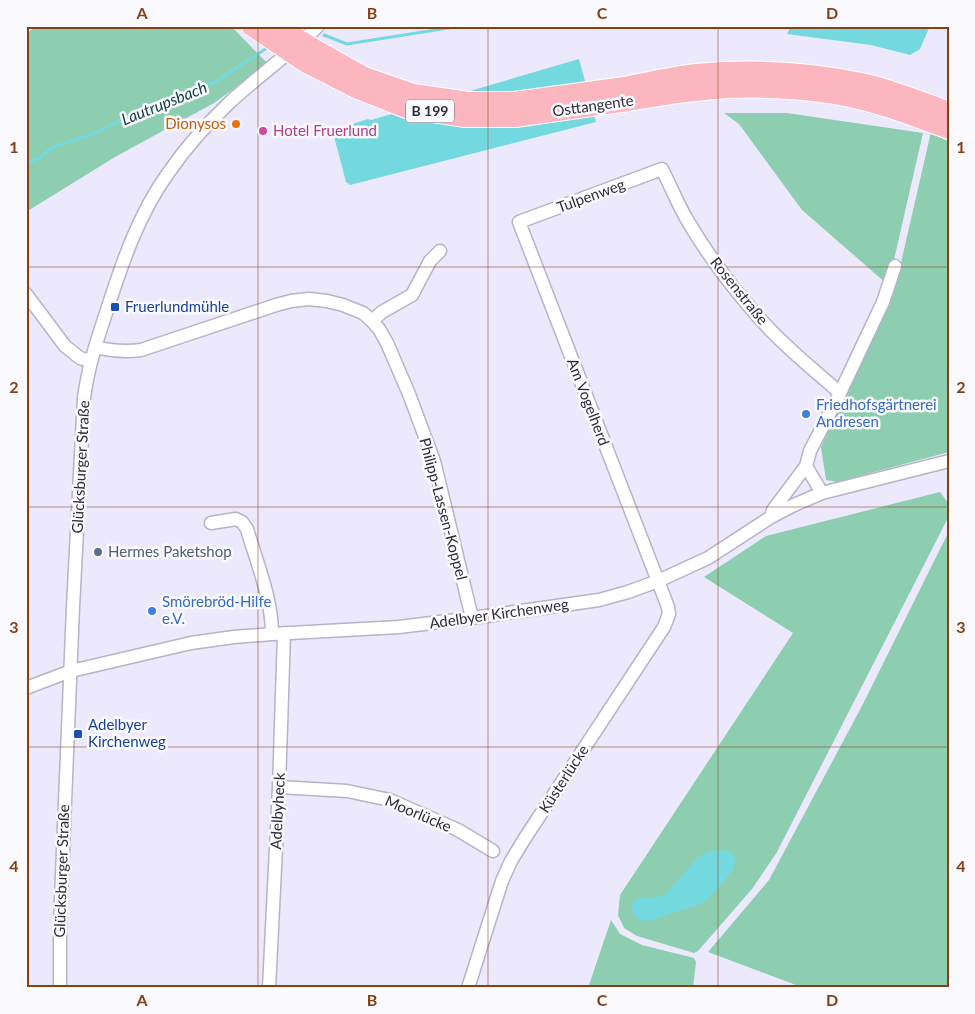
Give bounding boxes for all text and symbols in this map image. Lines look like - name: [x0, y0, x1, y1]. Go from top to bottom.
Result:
- text: A: [135, 3, 148, 22]
- text: B: [367, 3, 377, 22]
- text: C: [597, 3, 608, 22]
- text: D: [826, 3, 838, 22]
- water label: Lautrupsbach: [118, 77, 209, 128]
- street label: Osttangente: [551, 90, 635, 120]
- road number: B 199: [406, 100, 454, 122]
- place label: Dionysos: [165, 114, 226, 132]
- marker: Dionysos: [230, 118, 242, 130]
- place label: Hotel Fruerlund: [273, 121, 377, 139]
- marker: Hotel Fruerlund: [257, 125, 269, 137]
- text: 1: [9, 137, 19, 156]
- text: 1: [956, 137, 966, 156]
- street label: Tulpenweg: [554, 174, 627, 216]
- street label: Rosenstraße: [707, 253, 772, 328]
- place label: Fruerlundmühle: [125, 297, 229, 315]
- marker: Fruerlundmühle: [109, 301, 121, 313]
- street label: Am Vogelherd: [564, 355, 614, 448]
- text: 2: [9, 377, 19, 396]
- text: 2: [956, 377, 966, 396]
- place label: Friedhofsgärtnerei Andresen: [816, 395, 937, 430]
- street label: Glücksburger Straße: [68, 400, 92, 534]
- marker: Friedhofsgärtnerei Andresen: [800, 408, 812, 420]
- street label: Philipp-Lassen-Koppel: [416, 436, 472, 582]
- place label: Hermes Paketshop: [108, 542, 232, 560]
- marker: Hermes Paketshop: [92, 546, 104, 558]
- place label: Smörebröd-Hilfe e.V.: [162, 592, 271, 627]
- street label: Adelbyer Kirchenweg: [428, 594, 570, 632]
- marker: Smörebröd-Hilfe e.V.: [146, 605, 158, 617]
- text: 3: [9, 617, 19, 636]
- text: 3: [956, 617, 966, 636]
- place label: Adelbyer Kirchenweg: [88, 715, 166, 750]
- marker: Adelbyer Kirchenweg: [72, 728, 84, 740]
- street label: Küsterlücke: [535, 741, 592, 816]
- street label: Adelbyheck: [266, 772, 288, 850]
- street label: Moorlücke: [382, 791, 454, 835]
- street label: Glücksburger Straße: [50, 804, 72, 938]
- text: 4: [9, 856, 19, 875]
- text: 4: [956, 856, 966, 875]
- text: A: [135, 990, 148, 1009]
- text: B: [367, 990, 377, 1009]
- text: C: [597, 990, 608, 1009]
- text: D: [826, 990, 838, 1009]

